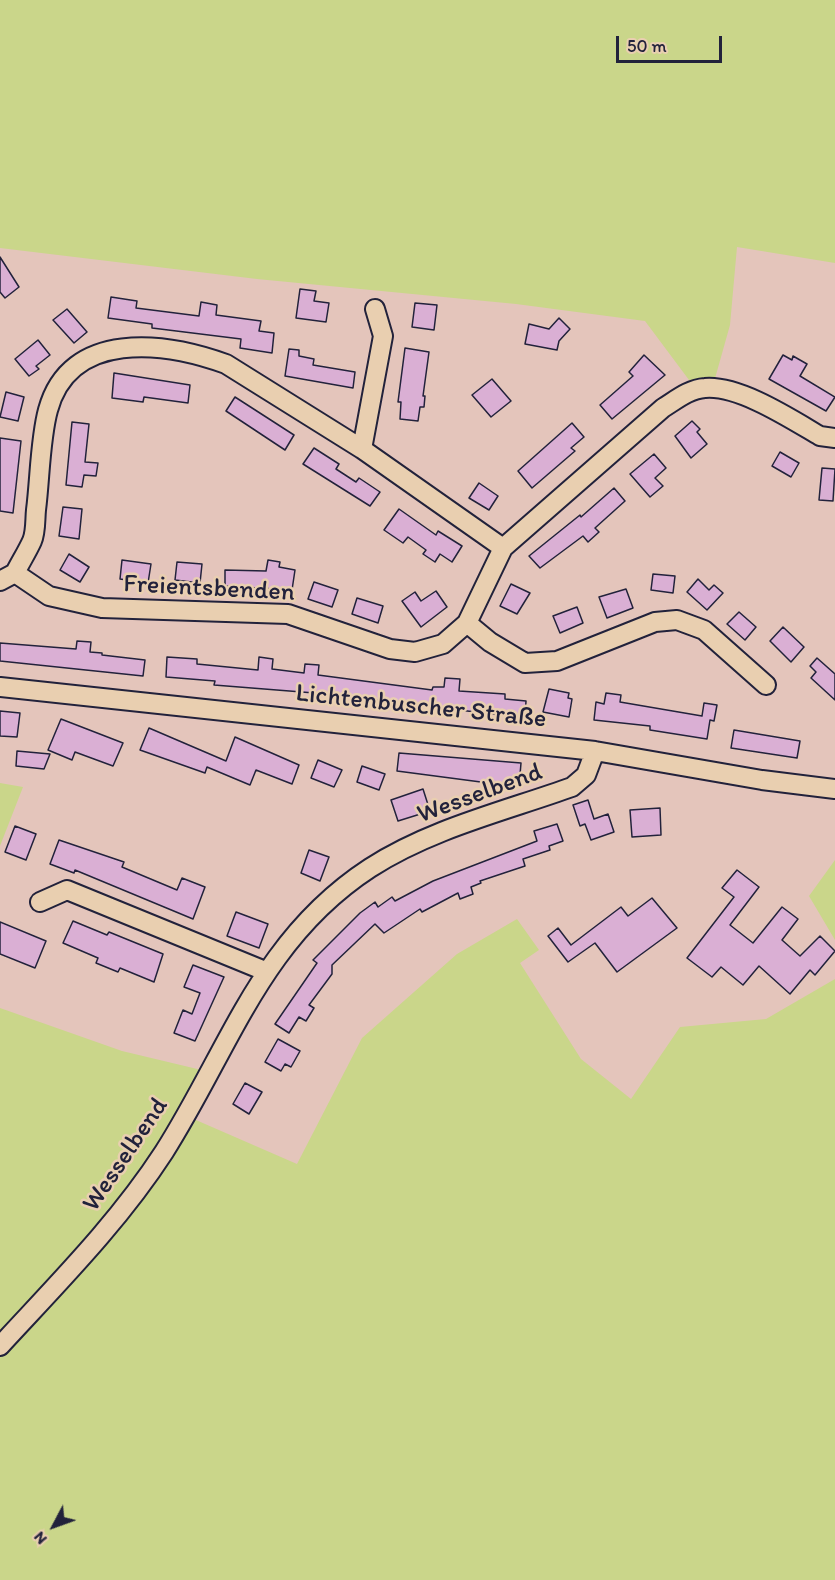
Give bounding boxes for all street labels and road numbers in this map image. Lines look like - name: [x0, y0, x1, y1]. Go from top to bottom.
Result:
- street label: Freientsbenden: [123, 569, 295, 609]
- street label: Lichtenbuscher Straße: [294, 678, 548, 736]
- street label: Wesselbend: [413, 757, 547, 831]
- street label: Wesselbend: [77, 1092, 175, 1218]

